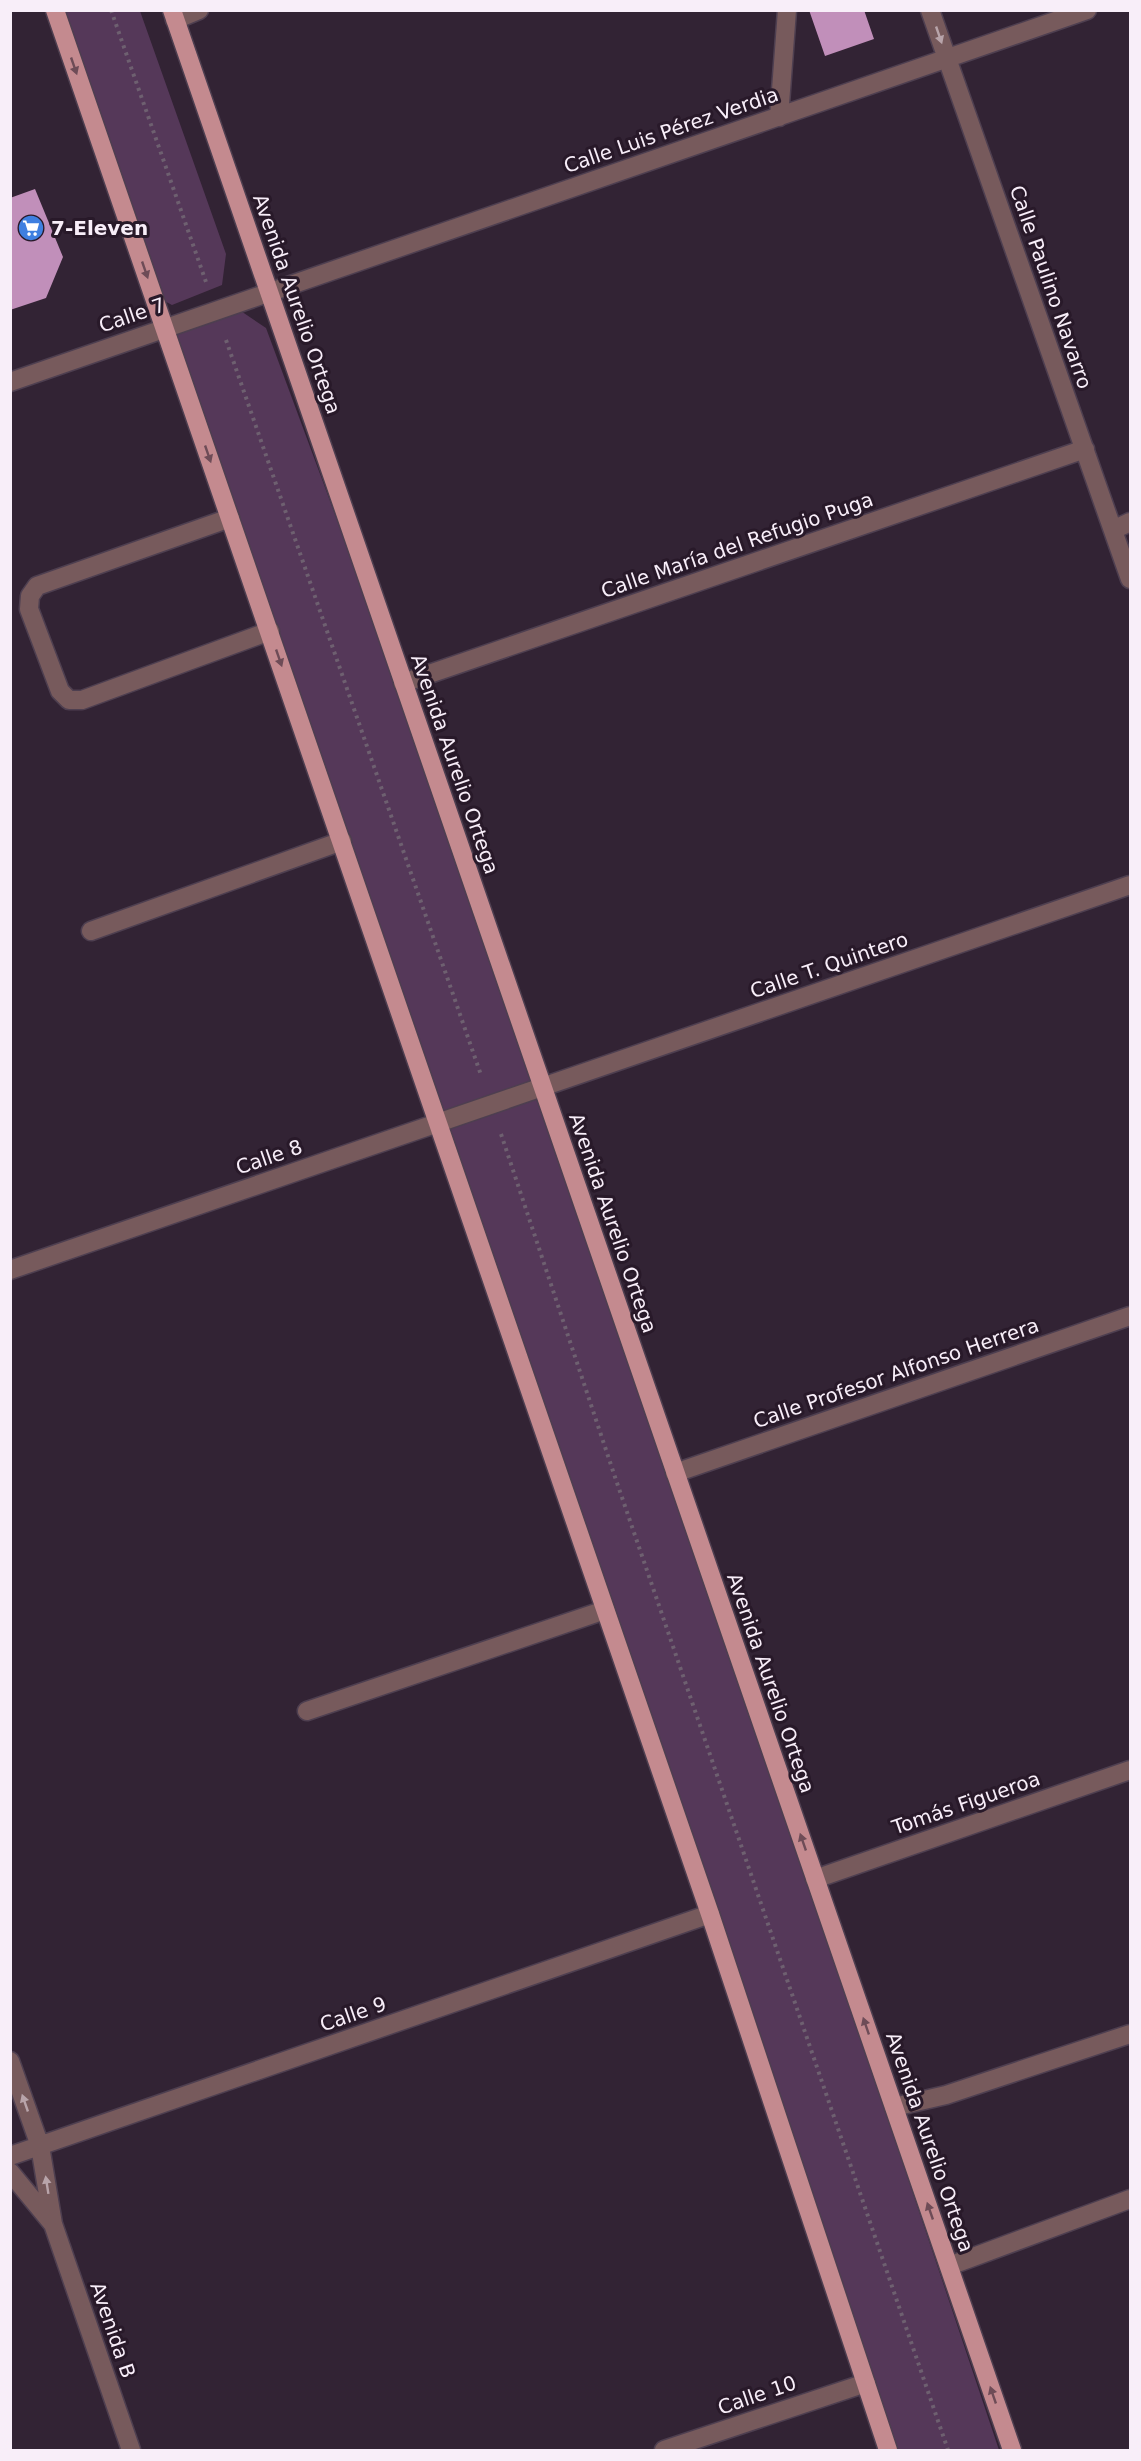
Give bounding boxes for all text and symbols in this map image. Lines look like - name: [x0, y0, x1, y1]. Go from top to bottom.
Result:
- one-way arrow: [934, 26, 944, 44]
- one-way arrow: [70, 57, 80, 75]
- street label: Calle Luis Pérez Verdia: [561, 82, 781, 178]
- street label: Calle Paulino Navarro: [1005, 182, 1097, 392]
- street label: Avenida Aurelio Ortega: [248, 191, 346, 417]
- supermarket icon: 7-Eleven: [16, 213, 46, 243]
- place label: 7-Eleven: [51, 216, 148, 240]
- one-way arrow: [140, 261, 150, 279]
- street label: Calle 7: [96, 292, 168, 338]
- one-way arrow: [204, 445, 214, 463]
- street label: Calle María del Refugio Puga: [598, 487, 876, 603]
- one-way arrow: [275, 649, 285, 667]
- street label: Avenida Aurelio Ortega: [406, 651, 504, 877]
- street label: Calle T. Quintero: [747, 927, 911, 1003]
- street label: Avenida Aurelio Ortega: [564, 1110, 662, 1336]
- street label: Calle 8: [233, 1134, 305, 1180]
- street label: Calle Profesor Alfonso Herrera: [750, 1313, 1042, 1433]
- street label: Avenida Aurelio Ortega: [722, 1570, 820, 1796]
- street label: Tomás Figueroa: [888, 1766, 1043, 1840]
- one-way arrow: [797, 1833, 807, 1851]
- street label: Calle 9: [317, 1991, 389, 2037]
- one-way arrow: [861, 2017, 871, 2035]
- street label: Avenida Aurelio Ortega: [881, 2029, 979, 2255]
- one-way arrow: [20, 2094, 30, 2112]
- one-way arrow: [42, 2175, 51, 2194]
- one-way arrow: [925, 2202, 934, 2220]
- street label: Avenida B: [85, 2279, 141, 2381]
- street label: Calle 10: [715, 2370, 799, 2420]
- one-way arrow: [988, 2386, 998, 2404]

